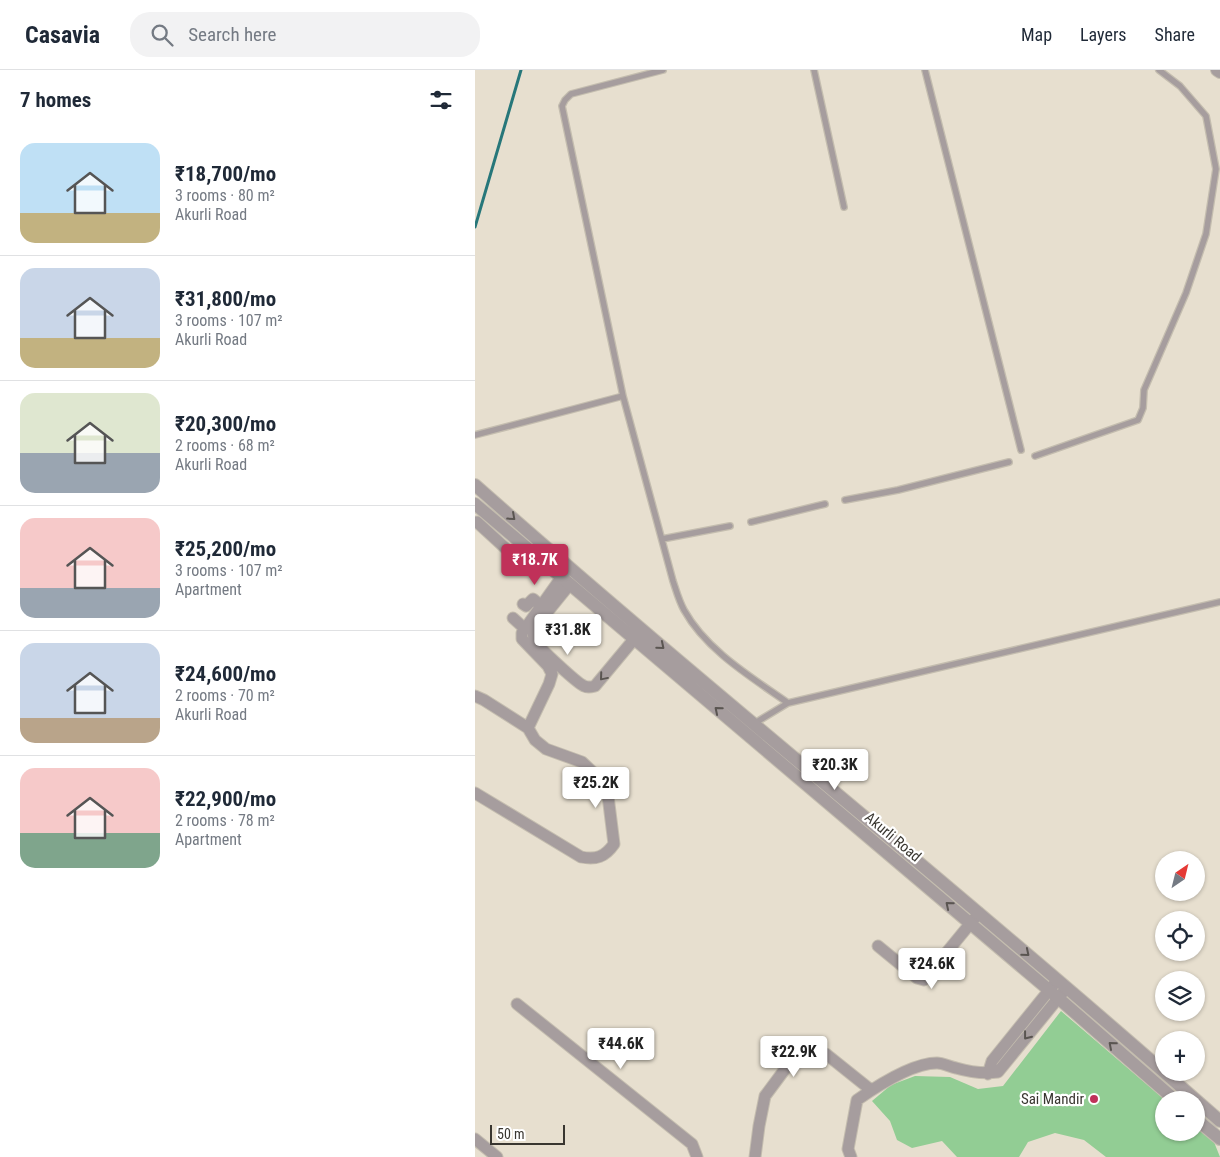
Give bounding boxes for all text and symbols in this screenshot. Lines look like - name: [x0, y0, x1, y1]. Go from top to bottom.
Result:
- search box: [130, 12, 480, 57]
- text: Casavia: [25, 21, 100, 49]
- icon: search: [148, 21, 176, 49]
- text: Search here: [188, 23, 277, 46]
- text: Map: [1021, 24, 1052, 45]
- text: Layers: [1080, 24, 1127, 45]
- text: Share: [1155, 24, 1195, 45]
- icon: filters: [427, 86, 455, 114]
- text: 7 homes: [20, 88, 91, 112]
- text: ₹18,700/mo: [175, 162, 276, 186]
- icon: home: [60, 163, 120, 223]
- text: 3 rooms · 80 m²: [175, 186, 275, 205]
- text: Akurli Road: [175, 205, 247, 224]
- text: ₹31,800/mo: [175, 287, 276, 311]
- icon: home: [60, 288, 120, 348]
- text: 3 rooms · 107 m²: [175, 311, 283, 330]
- text: Akurli Road: [175, 330, 247, 349]
- text: ₹20,300/mo: [175, 412, 276, 436]
- icon: home: [60, 413, 120, 473]
- text: 2 rooms · 68 m²: [175, 436, 275, 455]
- text: Akurli Road: [175, 455, 247, 474]
- one-way arrow: [506, 511, 515, 520]
- text: ₹25,200/mo: [175, 537, 276, 561]
- icon: home: [60, 538, 120, 598]
- pin: ₹18.7K: [494, 544, 576, 586]
- text: ₹18.7K: [512, 550, 558, 569]
- text: 3 rooms · 107 m²: [175, 561, 283, 580]
- text: Apartment: [175, 580, 242, 599]
- pin: ₹31.8K: [527, 614, 609, 656]
- text: ₹31.8K: [545, 620, 591, 639]
- one-way arrow: [655, 640, 664, 648]
- text: ₹24,600/mo: [175, 662, 276, 686]
- icon: home: [60, 663, 120, 723]
- one-way arrow: [601, 671, 609, 680]
- text: 2 rooms · 70 m²: [175, 686, 275, 705]
- text: Akurli Road: [175, 705, 247, 724]
- one-way arrow: [714, 706, 723, 715]
- pin: ₹20.3K: [794, 748, 876, 791]
- text: ₹20.3K: [812, 755, 858, 774]
- pin: ₹25.2K: [555, 766, 637, 809]
- text: ₹25.2K: [573, 773, 619, 792]
- text: ₹22,900/mo: [175, 787, 276, 811]
- icon: home: [60, 788, 120, 848]
- street label: Akurli Road: [861, 808, 925, 866]
- text: 2 rooms · 78 m²: [175, 811, 275, 830]
- text: Apartment: [175, 830, 242, 849]
- north arrow: [1155, 851, 1205, 901]
- map controls: [1155, 851, 1205, 1141]
- one-way arrow: [945, 902, 954, 911]
- button: locate: [1155, 911, 1205, 961]
- pin: ₹24.6K: [891, 948, 973, 990]
- one-way arrow: [1021, 948, 1030, 957]
- text: ₹24.6K: [909, 954, 955, 973]
- button: layers: [1155, 971, 1205, 1021]
- pin: ₹44.6K: [580, 1028, 662, 1070]
- one-way arrow: [1025, 1030, 1033, 1039]
- button: +: [1155, 1031, 1205, 1081]
- text: ₹44.6K: [598, 1034, 644, 1053]
- pin: ₹22.9K: [753, 1036, 835, 1078]
- text: ₹22.9K: [771, 1042, 817, 1061]
- one-way arrow: [1108, 1042, 1117, 1051]
- place label: Sai Mandir: [1021, 1090, 1084, 1108]
- button: −: [1155, 1091, 1205, 1141]
- marker: Sai Mandir: [1088, 1093, 1100, 1105]
- scale bar: [490, 1122, 565, 1145]
- text: 50 m: [497, 1126, 525, 1142]

